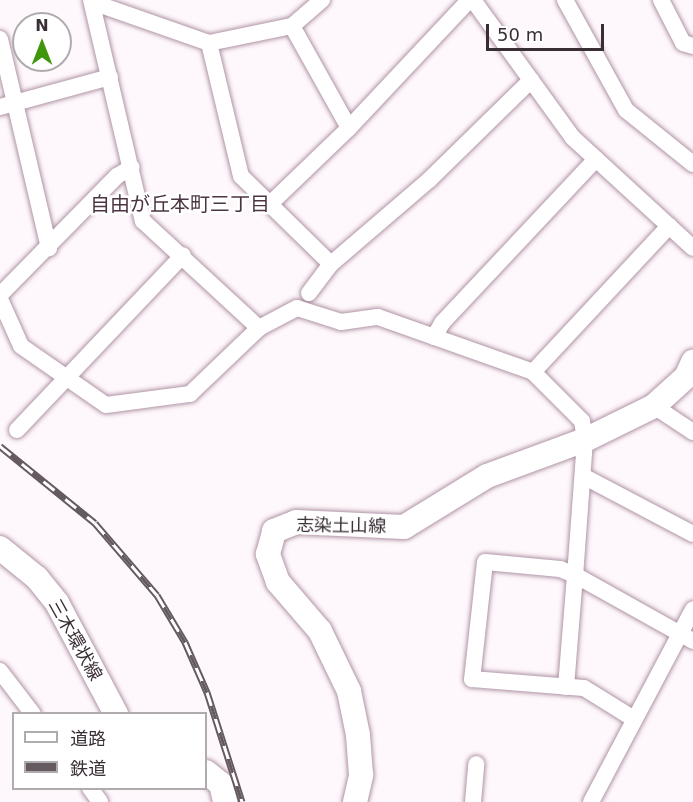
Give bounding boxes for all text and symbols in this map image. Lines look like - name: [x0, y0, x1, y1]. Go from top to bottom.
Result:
- north arrow: [12, 12, 72, 72]
- scale bar: [489, 12, 608, 50]
- text: N: [35, 16, 49, 35]
- text: 50 m: [497, 24, 543, 45]
- district label: 自由が丘本町三丁目: [90, 192, 270, 216]
- street label: 志染土山線: [296, 514, 386, 538]
- street label: 三木環状線: [44, 595, 106, 685]
- legend: [12, 712, 207, 790]
- text: 道路: [70, 728, 106, 749]
- text: 鉄道: [70, 758, 106, 779]

